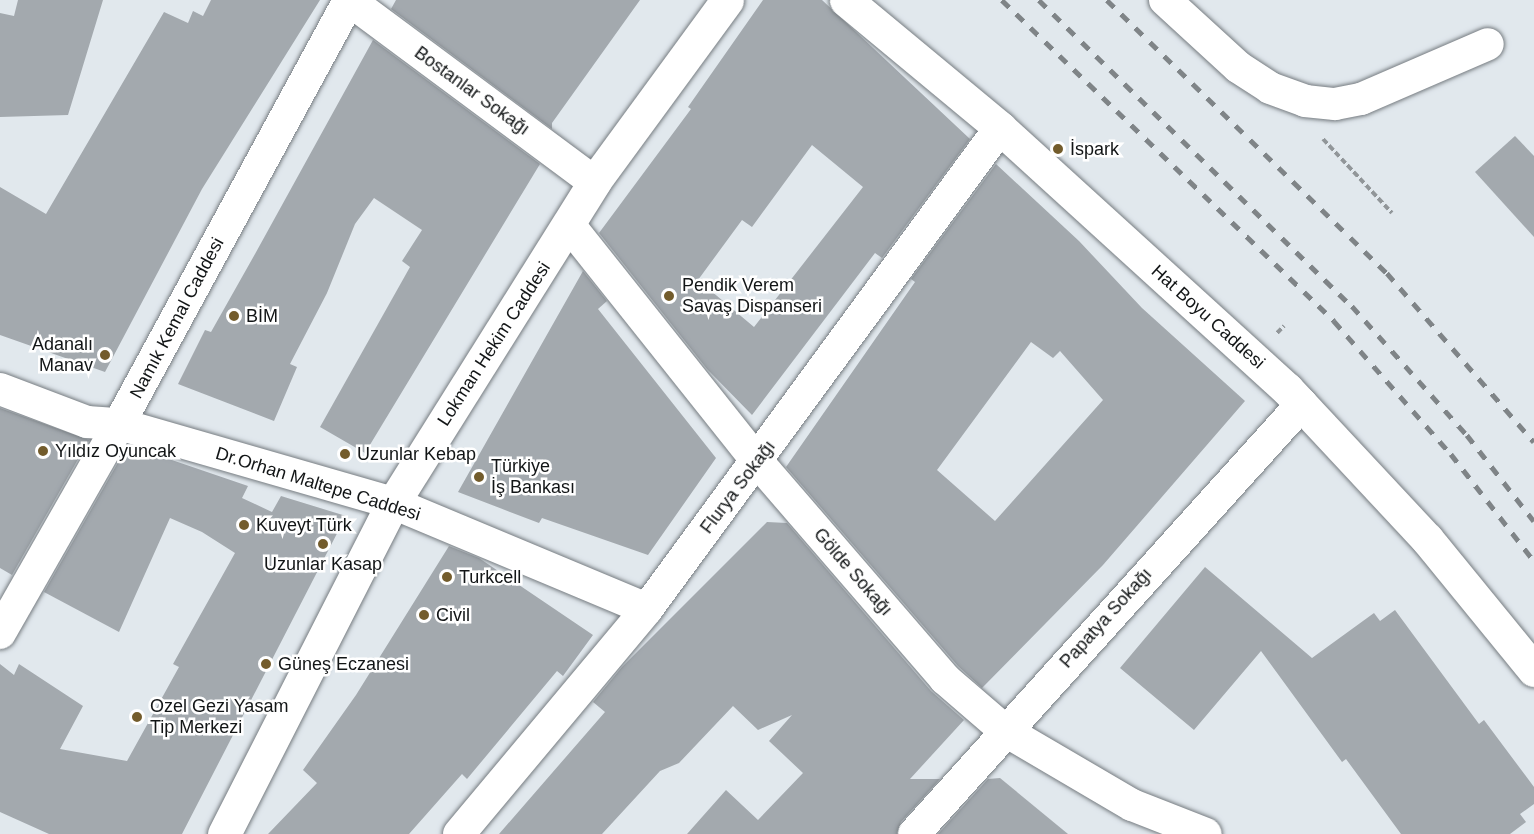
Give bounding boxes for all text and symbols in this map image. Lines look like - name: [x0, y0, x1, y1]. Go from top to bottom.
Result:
- street label: Bostanlar Sokağı: [410, 42, 534, 140]
- place label: İspark: [1070, 138, 1119, 160]
- marker: İspark: [1051, 142, 1065, 156]
- street label: Namık Kemal Caddesi: [125, 234, 229, 402]
- street label: Lokman Hekim Caddesi: [433, 258, 555, 430]
- street label: Hat Boyu Caddesi: [1147, 260, 1269, 374]
- place label: Pendik Verem Savaş Dispanseri: [682, 275, 822, 318]
- marker: Pendik Verem Savaş Dispanseri: [660, 287, 678, 305]
- place label: BİM: [246, 305, 278, 327]
- marker: BİM: [227, 309, 241, 323]
- place label: Adanalı Manav: [32, 334, 93, 376]
- marker: Adanalı Manav: [98, 348, 112, 362]
- street label: Flurya Sokağı: [696, 436, 780, 538]
- place label: Yıldız Oyuncak: [55, 440, 176, 462]
- street label: Dr.Orhan Maltepe Caddesi: [213, 443, 423, 525]
- place label: Uzunlar Kebap: [357, 443, 476, 465]
- marker: Yıldız Oyuncak: [36, 444, 50, 458]
- marker: Uzunlar Kebap: [338, 447, 352, 461]
- place label: Türkiye İş Bankası: [491, 456, 575, 498]
- marker: Türkiye İş Bankası: [472, 470, 486, 484]
- place label: Kuveyt Türk: [256, 514, 352, 536]
- marker: Kuveyt Türk: [237, 518, 251, 532]
- street label: Gölde Sokağı: [809, 524, 897, 620]
- marker: Uzunlar Kasap: [316, 537, 330, 551]
- place label: Uzunlar Kasap: [264, 553, 382, 575]
- street label: Papatya Sokağı: [1055, 564, 1157, 672]
- place label: Turkcell: [459, 566, 521, 588]
- marker: Turkcell: [440, 570, 454, 584]
- place label: Civil: [436, 604, 470, 626]
- marker: Civil: [417, 608, 431, 622]
- place label: Güneş Eczanesi: [278, 653, 409, 675]
- marker: Güneş Eczanesi: [259, 657, 273, 671]
- place label: Ozel Gezi Yasam Tip Merkezi: [150, 696, 289, 738]
- marker: Ozel Gezi Yasam Tip Merkezi: [128, 708, 146, 726]

